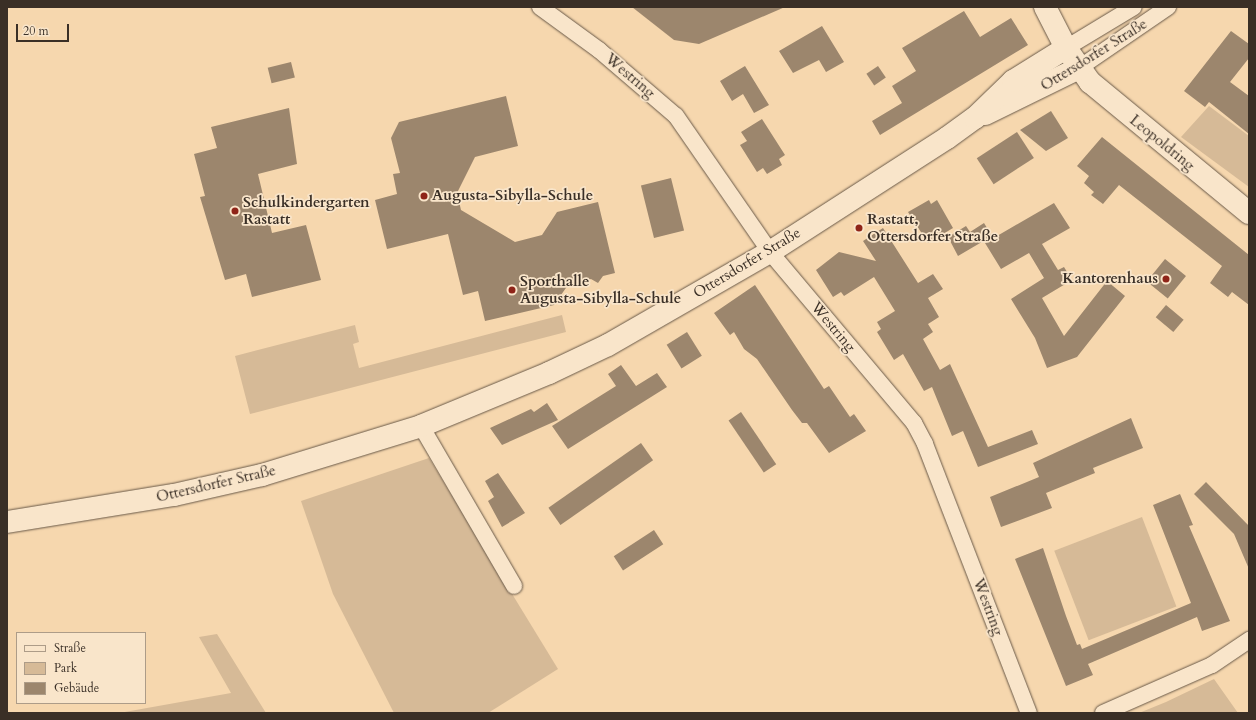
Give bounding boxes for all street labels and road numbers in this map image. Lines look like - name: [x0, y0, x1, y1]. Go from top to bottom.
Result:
- street label: Ottersdorfer Straße: [1037, 15, 1151, 95]
- street label: Westring: [601, 50, 659, 102]
- street label: Leopoldring: [1126, 111, 1198, 175]
- street label: Ottersdorfer Straße: [690, 224, 804, 302]
- street label: Westring: [807, 298, 859, 356]
- street label: Ottersdorfer Straße: [154, 461, 278, 507]
- street label: Westring: [969, 576, 1007, 638]

